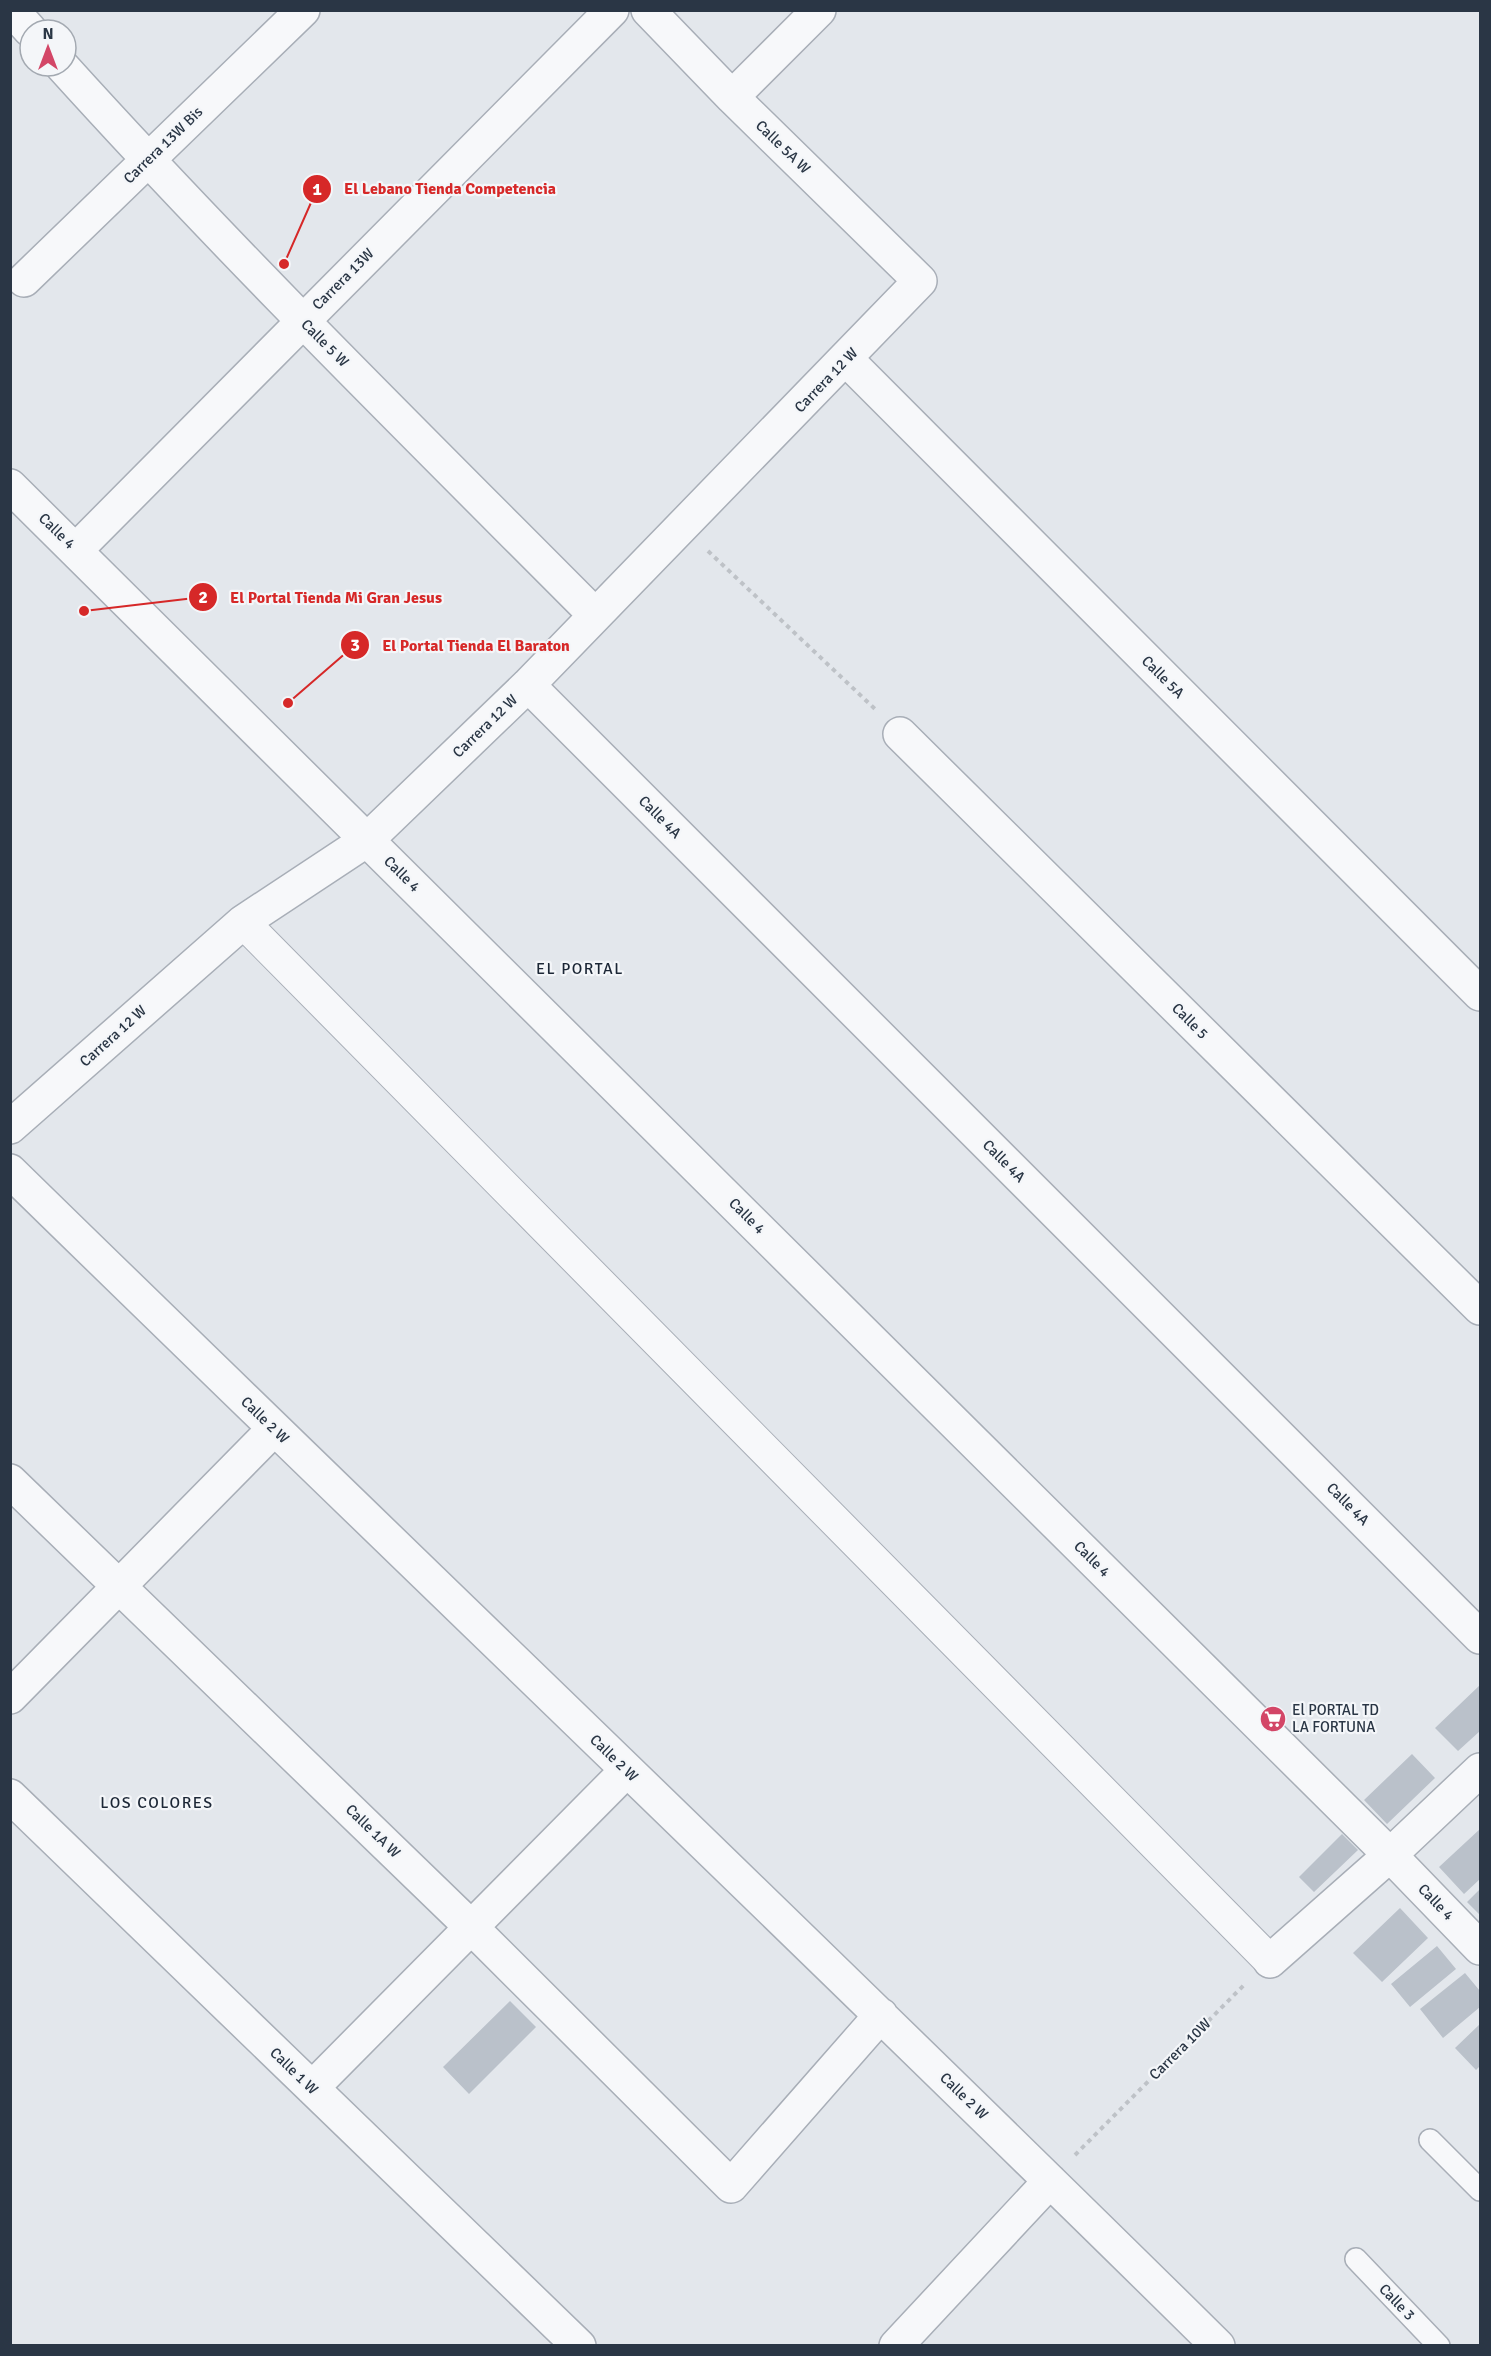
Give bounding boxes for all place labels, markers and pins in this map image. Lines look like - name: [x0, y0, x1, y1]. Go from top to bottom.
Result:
- callout: El Lebano Tienda Competencia: [302, 172, 568, 206]
- callout: El Portal Tienda Mi Gran Jesus: [188, 580, 454, 614]
- callout: El Portal Tienda El Baraton: [340, 628, 582, 662]
- place label: El PORTAL TD LA FORTUNA: [1292, 1701, 1379, 1736]
- supermarket icon: El PORTAL TD LA FORTUNA: [1258, 1704, 1288, 1734]

